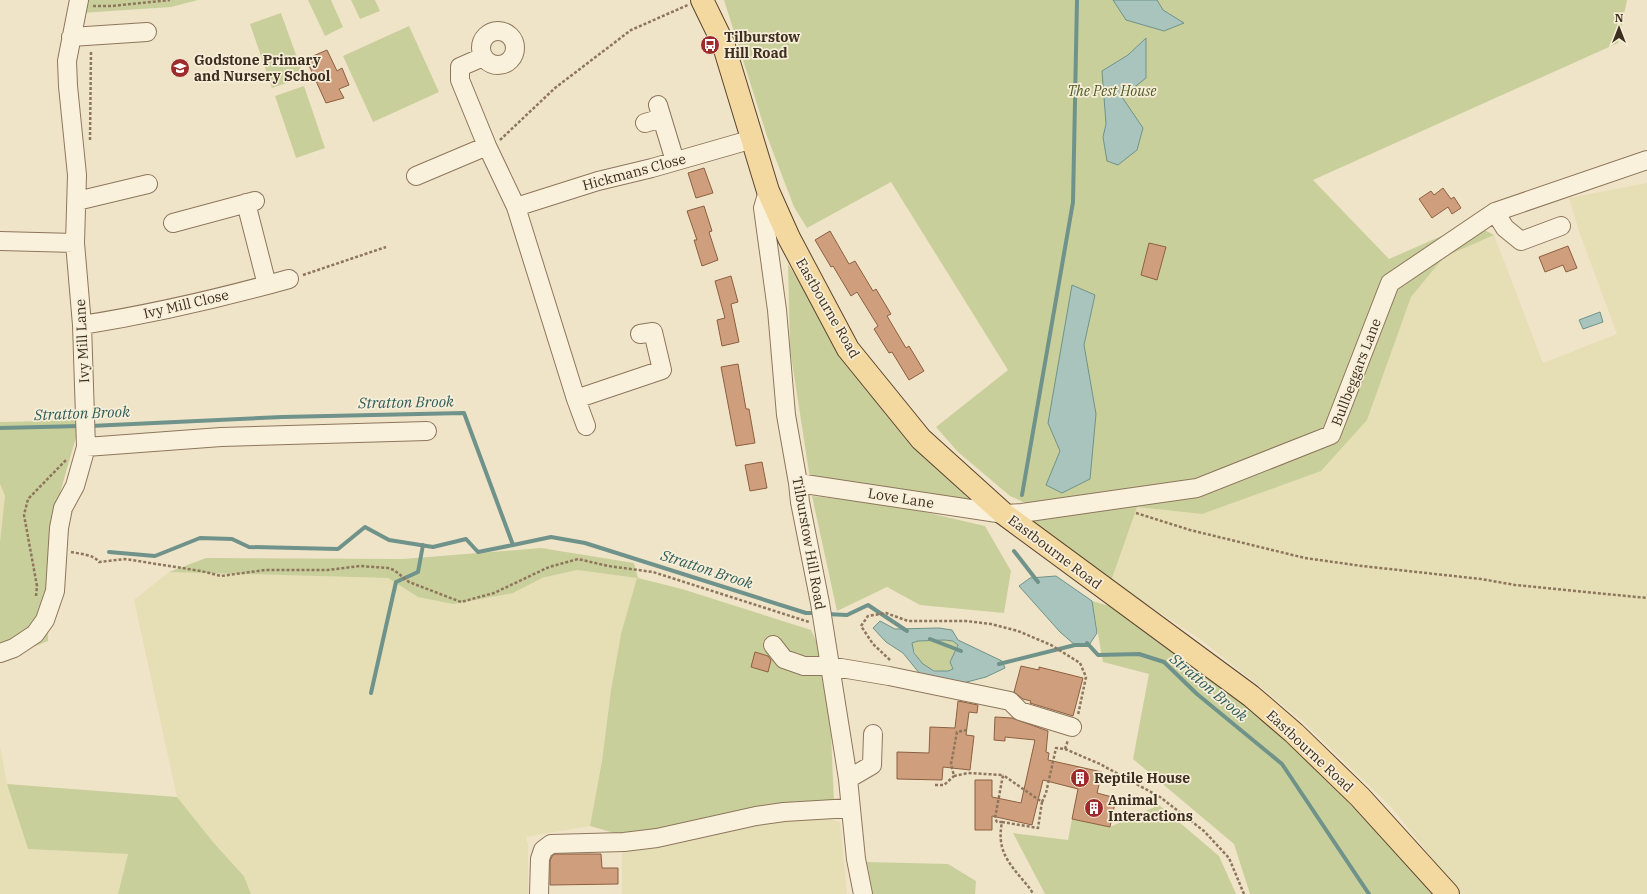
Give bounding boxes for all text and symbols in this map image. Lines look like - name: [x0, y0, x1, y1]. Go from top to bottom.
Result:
- north arrow: [1599, 8, 1639, 48]
- text: N: [1615, 11, 1624, 25]
- place label: Tilburstow Hill Road: [724, 28, 800, 62]
- bus stop icon: Tilburstow Hill Road: [699, 34, 721, 56]
- place label: Godstone Primary and Nursery School: [194, 51, 331, 85]
- school or university icon: Godstone Primary and Nursery School: [169, 57, 191, 79]
- park label: The Pest House: [1067, 82, 1157, 100]
- street label: Hickmans Close: [580, 150, 688, 194]
- street label: Eastbourne Road: [792, 255, 864, 362]
- street label: Ivy Mill Close: [141, 285, 231, 323]
- street label: Ivy Mill Lane: [71, 299, 93, 383]
- street label: Bullbeggars Lane: [1327, 316, 1385, 428]
- water label: Stratton Brook: [357, 392, 454, 412]
- water label: Stratton Brook: [33, 402, 130, 424]
- street label: Tilburstow Hill Road: [788, 475, 830, 612]
- street label: Love Lane: [867, 484, 935, 512]
- street label: Eastbourne Road: [1005, 511, 1106, 593]
- water label: Stratton Brook: [658, 545, 756, 593]
- water label: Stratton Brook: [1165, 648, 1252, 725]
- street label: Eastbourne Road: [1263, 706, 1358, 796]
- building icon: Reptile House: [1069, 767, 1091, 789]
- place label: Reptile House: [1094, 769, 1190, 787]
- place label: Animal Interactions: [1108, 791, 1193, 825]
- building icon: Animal Interactions: [1083, 797, 1105, 819]

